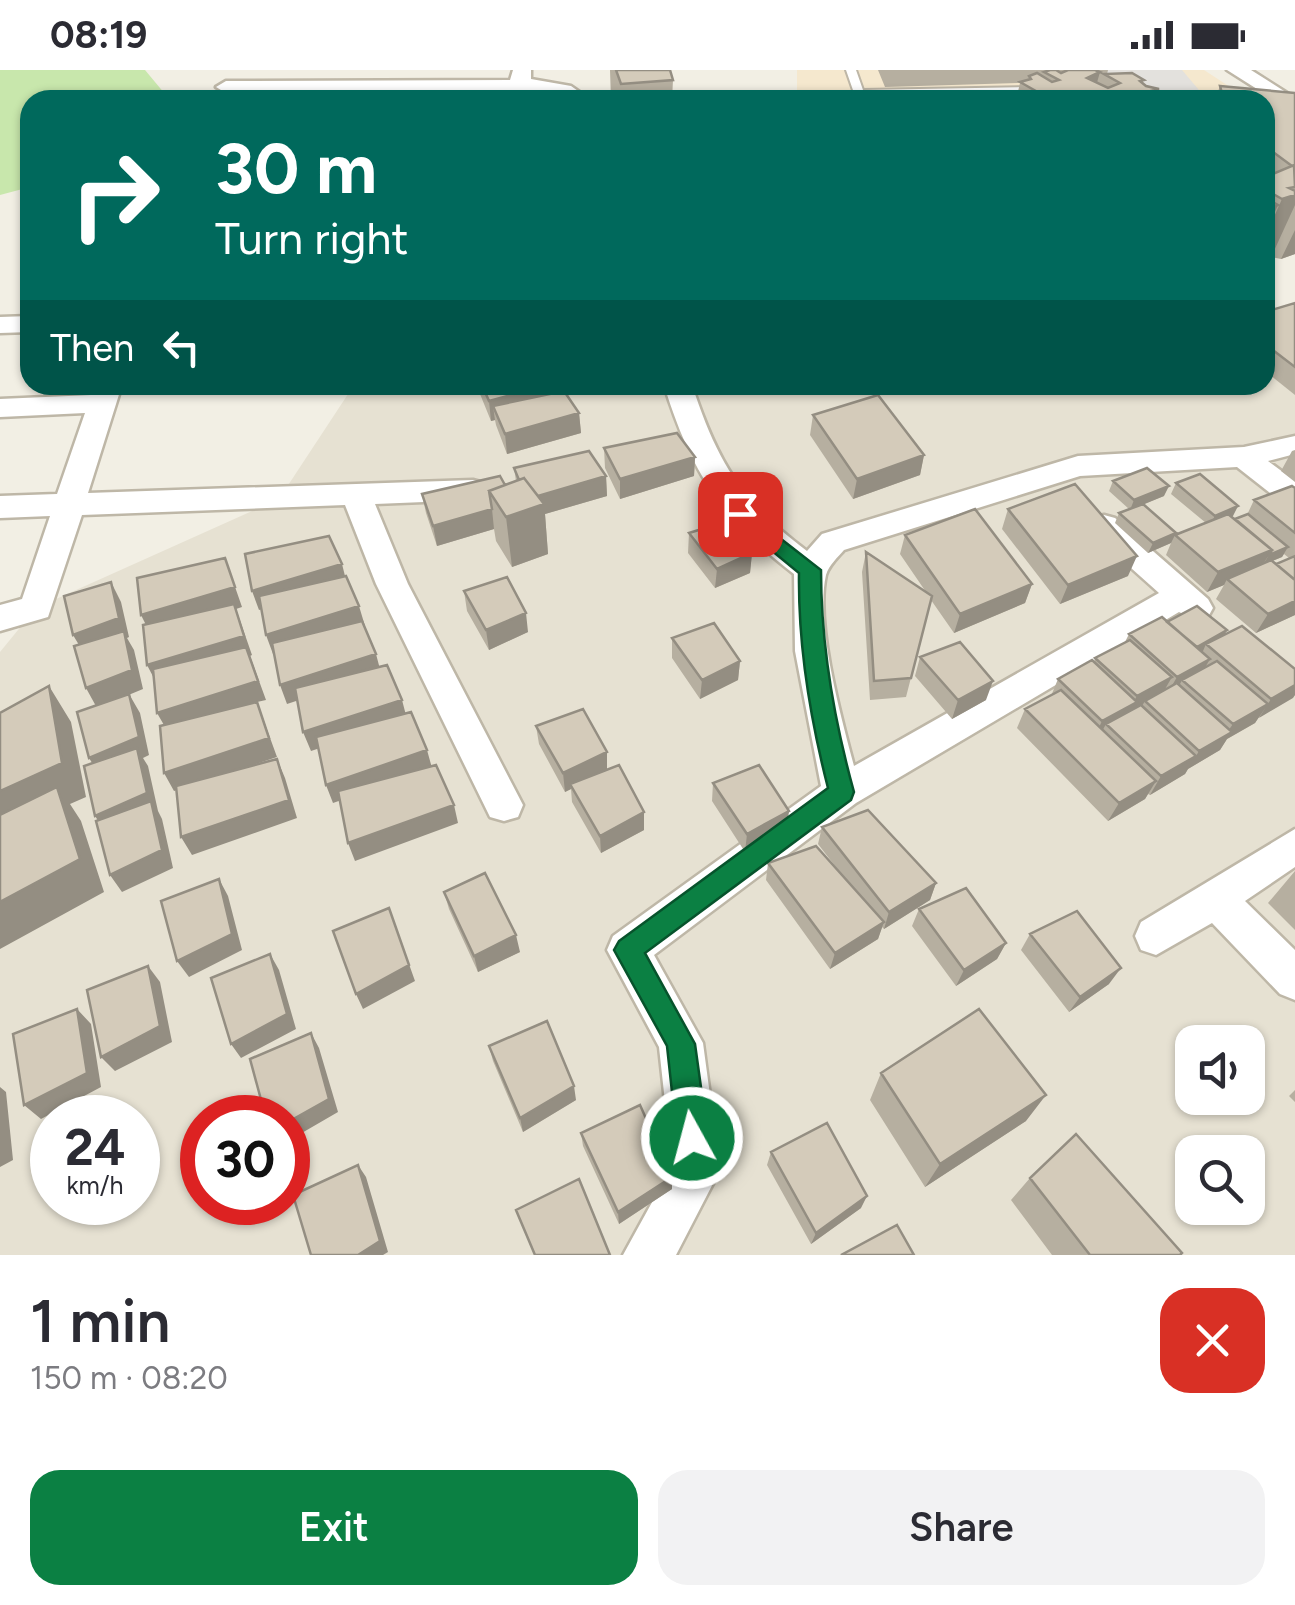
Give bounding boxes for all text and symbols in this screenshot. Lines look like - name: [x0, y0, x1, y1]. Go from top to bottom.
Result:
- text: 08:19: [50, 12, 147, 58]
- text: 30 m: [215, 126, 377, 211]
- icon: right: [50, 130, 180, 260]
- text: Turn right: [215, 211, 408, 265]
- icon: left: [154, 320, 209, 375]
- text: Then: [50, 325, 134, 371]
- pin: [698, 472, 783, 557]
- icon: arrive: [713, 487, 768, 542]
- map controls: [1175, 1025, 1265, 1225]
- button: sound: [1175, 1025, 1265, 1115]
- position arrow: [640, 1086, 744, 1190]
- speed limit sign: 30: [180, 1095, 310, 1225]
- text: 24: [65, 1117, 125, 1178]
- button: search: [1175, 1135, 1265, 1225]
- text: km/h: [66, 1170, 124, 1200]
- text: 1 min: [30, 1285, 170, 1357]
- button: close: [1160, 1288, 1265, 1393]
- text: 150 m · 08:20: [30, 1359, 228, 1397]
- button: Exit: [30, 1470, 638, 1585]
- button: Share: [658, 1470, 1265, 1585]

